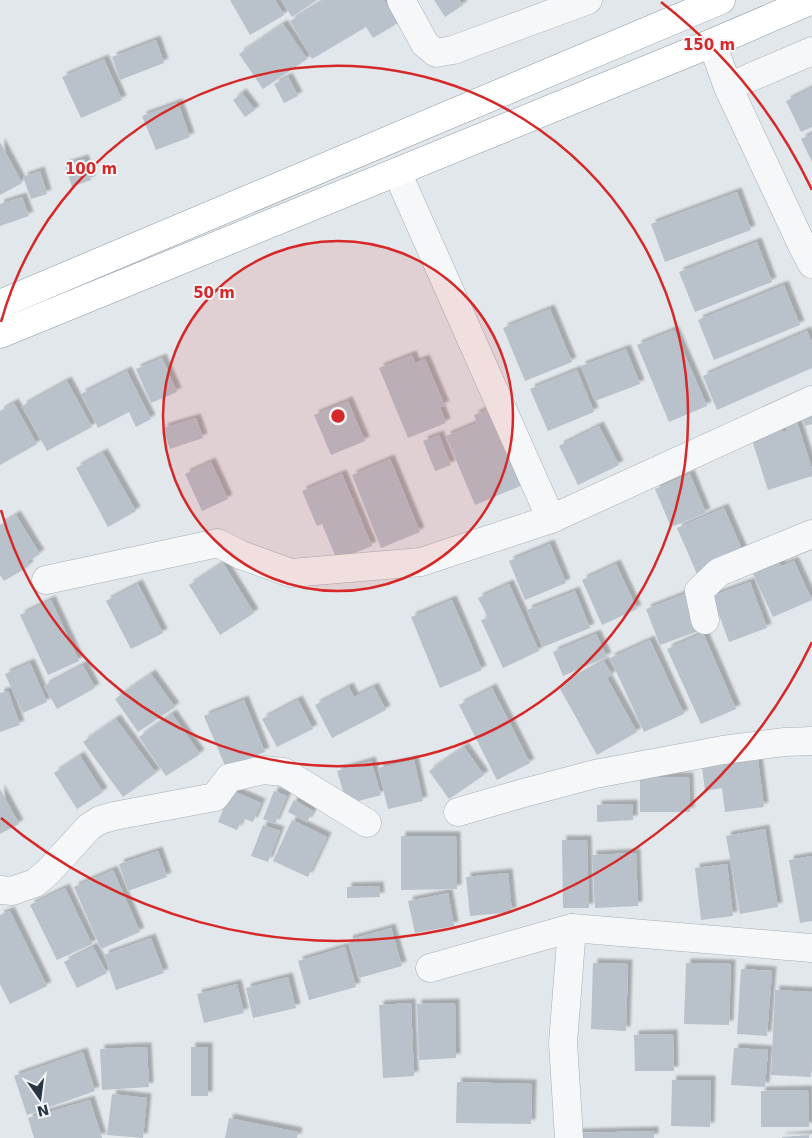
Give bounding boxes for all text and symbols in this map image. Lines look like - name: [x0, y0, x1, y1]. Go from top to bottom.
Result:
- text: 150 m: [683, 36, 735, 54]
- text: 100 m: [65, 160, 117, 178]
- text: 50 m: [193, 284, 235, 302]
- centre of rings: [329, 407, 347, 425]
- north arrow: [15, 1073, 65, 1123]
- text: N: [36, 1101, 51, 1120]

